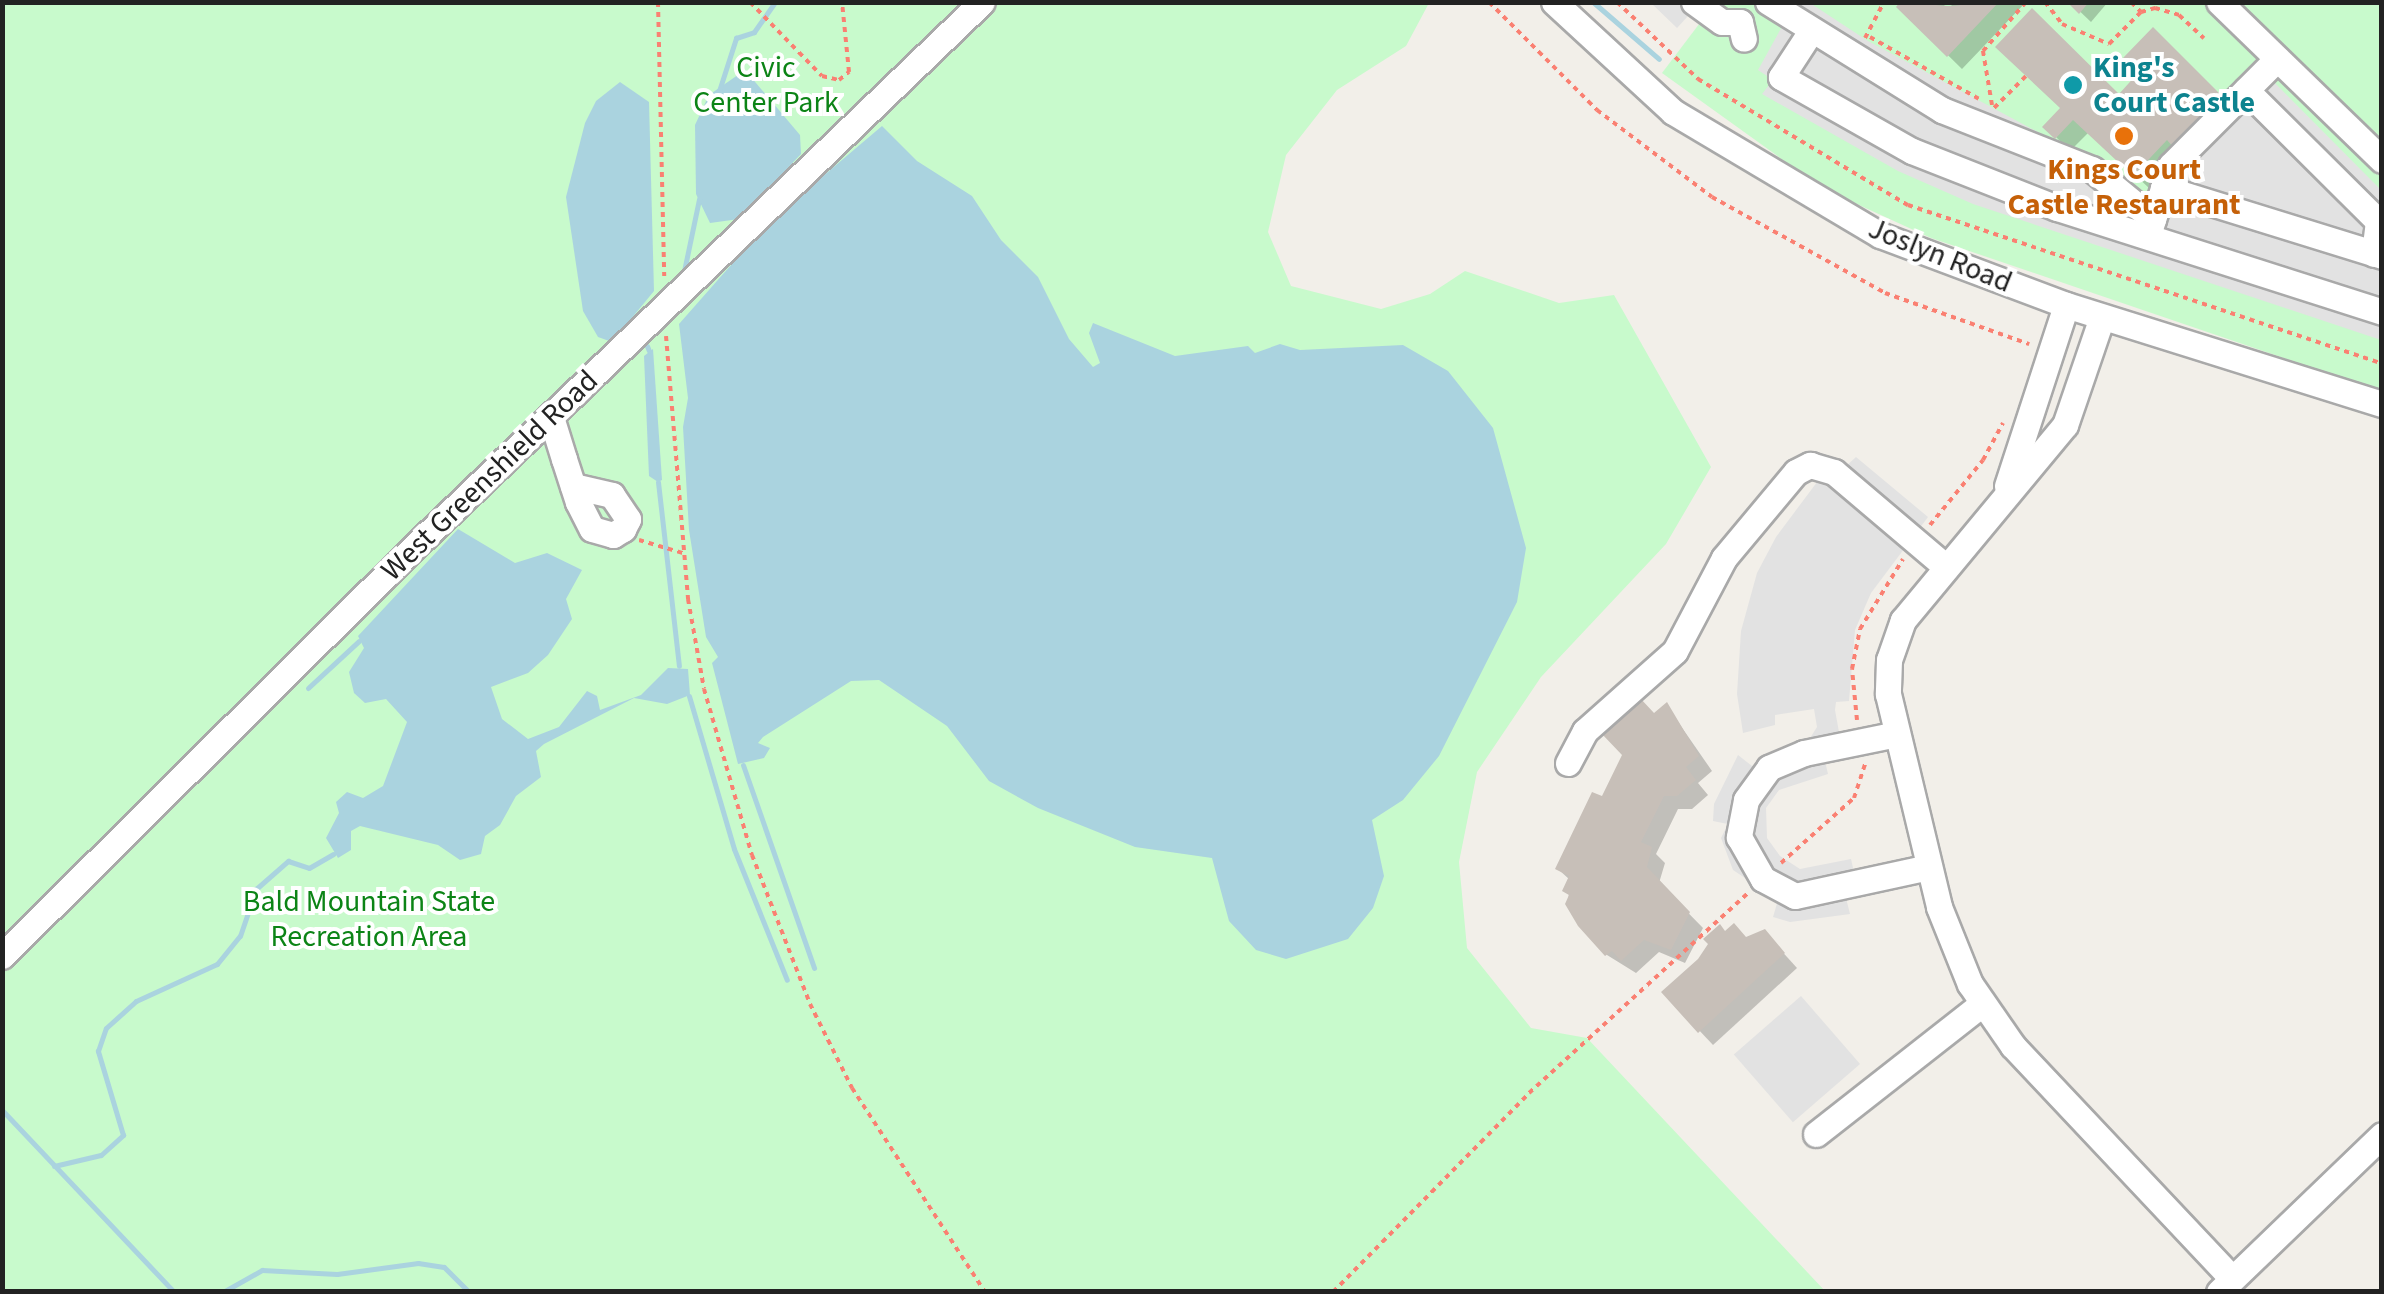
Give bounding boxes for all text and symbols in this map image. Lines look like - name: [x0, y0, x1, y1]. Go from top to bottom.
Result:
- park label: Civic Center Park: [693, 50, 839, 120]
- place label: King's Court Castle: [2093, 50, 2255, 120]
- marker: King's Court Castle: [2062, 74, 2084, 96]
- marker: Kings Court Castle Restaurant: [2113, 125, 2135, 147]
- place label: Kings Court Castle Restaurant: [2007, 152, 2241, 222]
- street label: Joslyn Road: [1863, 211, 2017, 301]
- street label: West Greenshield Road: [374, 363, 606, 589]
- park label: Bald Mountain State Recreation Area: [243, 884, 495, 954]

